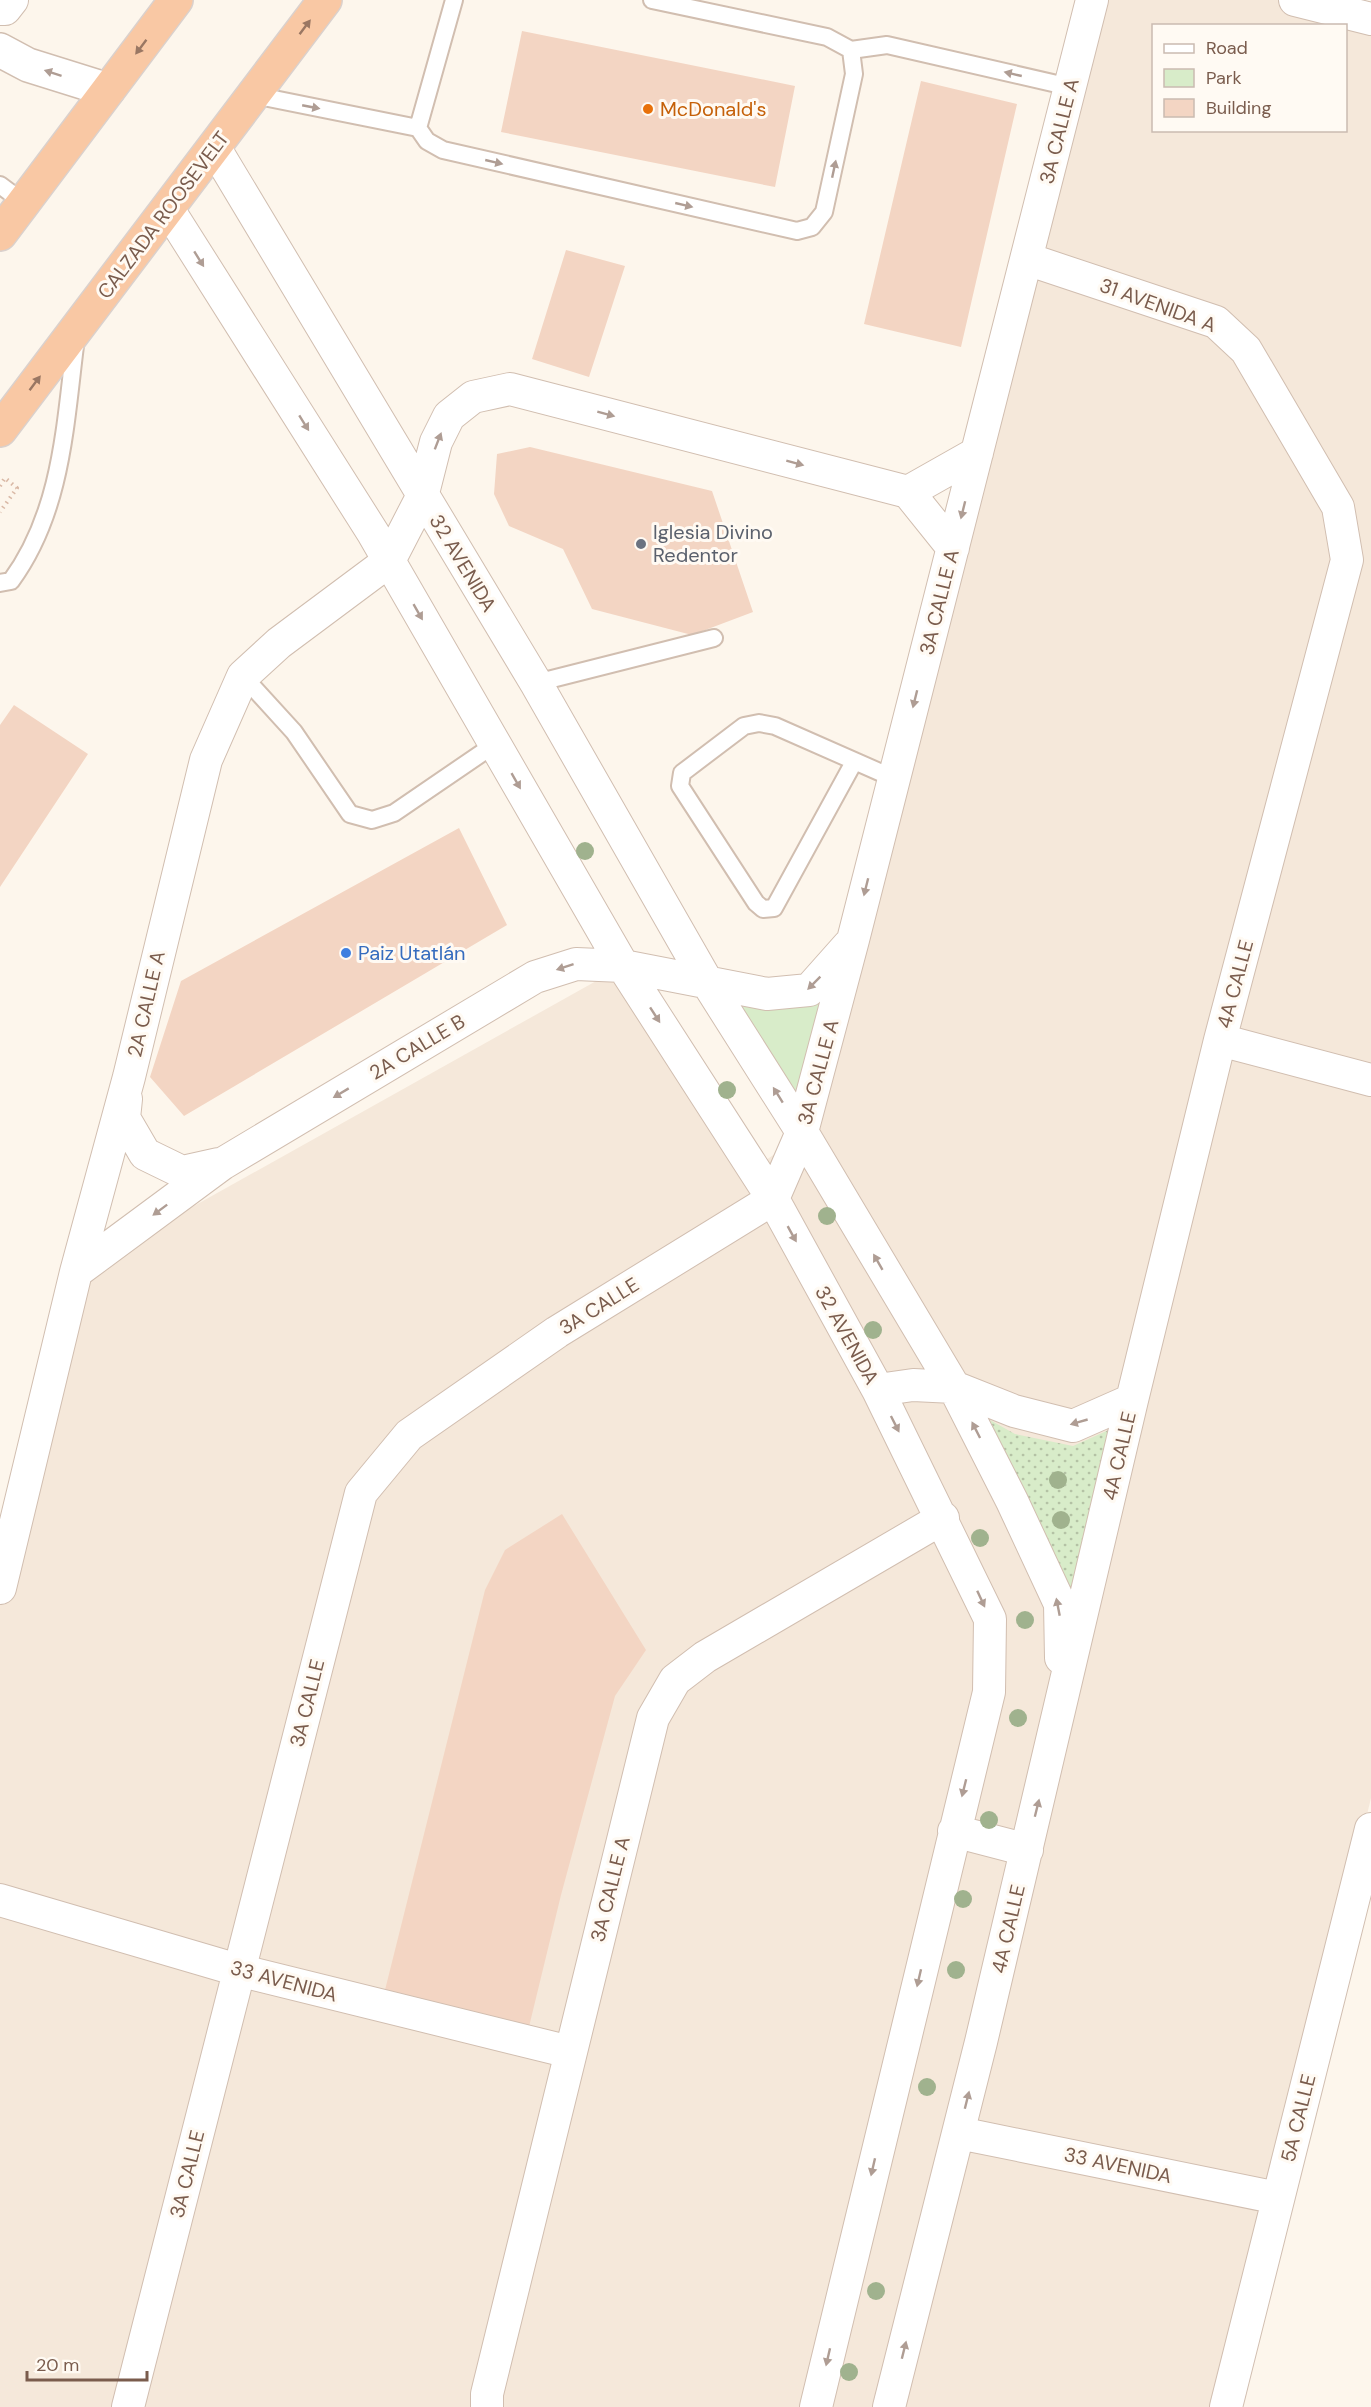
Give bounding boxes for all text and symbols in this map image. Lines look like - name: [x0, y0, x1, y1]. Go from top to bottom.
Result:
- one-way arrow: [299, 19, 311, 35]
- legend: [1152, 24, 1347, 132]
- text: Road: [1206, 36, 1248, 60]
- one-way arrow: [135, 38, 147, 54]
- text: Park: [1206, 66, 1242, 90]
- one-way arrow: [44, 68, 62, 77]
- one-way arrow: [1004, 69, 1022, 79]
- street label: 3A CALLE A: [1033, 76, 1085, 186]
- place label: McDonald's: [660, 96, 766, 122]
- text: Building: [1206, 96, 1271, 120]
- marker: McDonald's: [641, 102, 655, 116]
- one-way arrow: [302, 103, 321, 112]
- street label: CALZADA ROOSEVELT: [91, 126, 235, 304]
- one-way arrow: [484, 157, 503, 167]
- one-way arrow: [829, 160, 839, 178]
- one-way arrow: [674, 201, 693, 210]
- one-way arrow: [193, 250, 205, 266]
- street label: 31 AVENIDA A: [1096, 272, 1220, 338]
- one-way arrow: [29, 376, 41, 391]
- one-way arrow: [597, 410, 616, 420]
- one-way arrow: [298, 415, 309, 431]
- one-way arrow: [433, 431, 443, 449]
- one-way arrow: [786, 459, 804, 468]
- one-way arrow: [957, 500, 967, 519]
- street label: 32 AVENIDA: [424, 509, 502, 617]
- place label: Iglesia Divino Redentor: [653, 519, 773, 568]
- marker: Iglesia Divino Redentor: [634, 537, 648, 551]
- street label: 3A CALLE A: [913, 547, 965, 657]
- one-way arrow: [413, 604, 424, 620]
- one-way arrow: [909, 689, 919, 708]
- one-way arrow: [511, 773, 521, 790]
- one-way arrow: [861, 878, 871, 897]
- street label: 4A CALLE: [1211, 937, 1259, 1031]
- place label: Paiz Utatlán: [358, 940, 466, 966]
- marker: Paiz Utatlán: [339, 946, 353, 960]
- street label: 2A CALLE A: [121, 948, 171, 1060]
- one-way arrow: [556, 963, 574, 973]
- one-way arrow: [807, 976, 822, 990]
- one-way arrow: [649, 1007, 660, 1023]
- street label: 2A CALLE B: [364, 1008, 470, 1086]
- street label: 3A CALLE A: [791, 1017, 845, 1127]
- one-way arrow: [773, 1086, 784, 1103]
- one-way arrow: [332, 1088, 349, 1098]
- one-way arrow: [152, 1204, 168, 1216]
- one-way arrow: [787, 1226, 797, 1243]
- one-way arrow: [873, 1254, 884, 1270]
- street label: 3A CALLE: [554, 1271, 644, 1341]
- street label: 32 AVENIDA: [809, 1281, 885, 1389]
- street label: 4A CALLE: [1096, 1409, 1142, 1503]
- one-way arrow: [890, 1415, 900, 1432]
- one-way arrow: [1069, 1418, 1087, 1427]
- one-way arrow: [971, 1422, 981, 1439]
- one-way arrow: [976, 1590, 985, 1607]
- one-way arrow: [1053, 1597, 1062, 1616]
- street label: 3A CALLE: [284, 1657, 330, 1749]
- one-way arrow: [959, 1779, 969, 1797]
- one-way arrow: [1032, 1799, 1042, 1818]
- street label: 3A CALLE A: [584, 1834, 636, 1944]
- street label: 4A CALLE: [985, 1882, 1031, 1976]
- street label: 33 AVENIDA: [228, 1954, 340, 2008]
- one-way arrow: [913, 1968, 923, 1987]
- street label: 5A CALLE: [1275, 2071, 1321, 2165]
- one-way arrow: [962, 2091, 972, 2109]
- street label: 3A CALLE: [164, 2128, 210, 2220]
- street label: 33 AVENIDA: [1062, 2141, 1174, 2189]
- one-way arrow: [868, 2158, 878, 2176]
- one-way arrow: [899, 2341, 909, 2359]
- scale bar: [27, 2344, 147, 2382]
- one-way arrow: [822, 2348, 832, 2366]
- text: 20 m: [36, 2353, 79, 2377]

